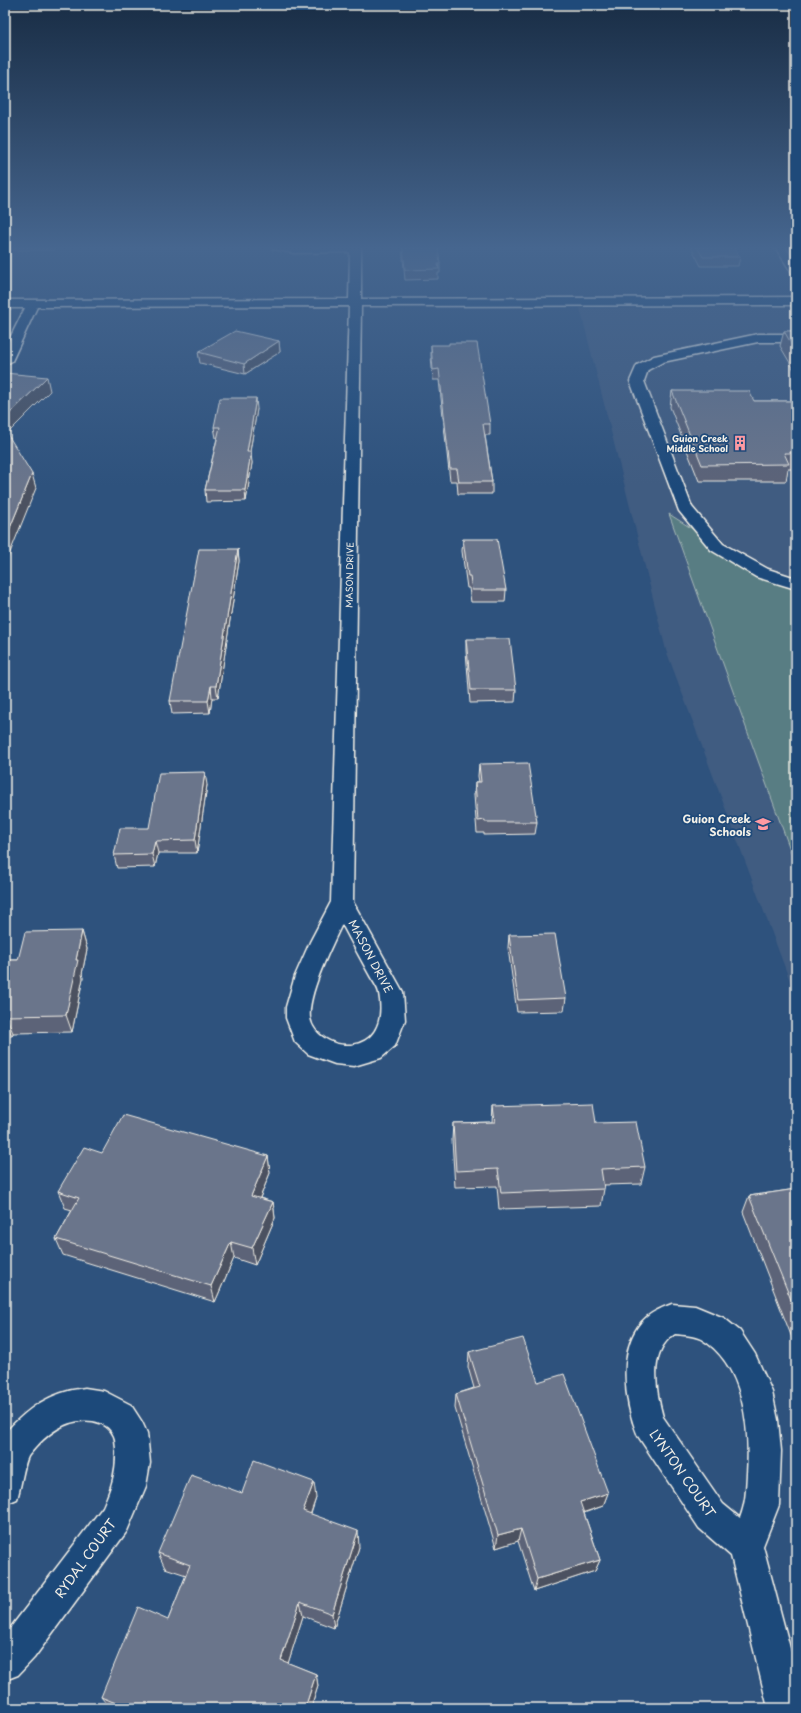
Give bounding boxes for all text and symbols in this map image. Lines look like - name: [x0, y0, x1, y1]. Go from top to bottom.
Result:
- place label: Guion Creek Middle School: [666, 431, 728, 455]
- building icon: Guion Creek Middle School: [731, 434, 749, 452]
- street label: MASON DRIVE: [341, 542, 357, 608]
- place label: Guion Creek Schools: [683, 810, 752, 840]
- school or university icon: Guion Creek Schools: [754, 815, 772, 833]
- street label: MASON DRIVE: [345, 916, 398, 996]
- street label: LYNTON COURT: [645, 1425, 721, 1521]
- street label: RYDAL COURT: [50, 1514, 120, 1602]

